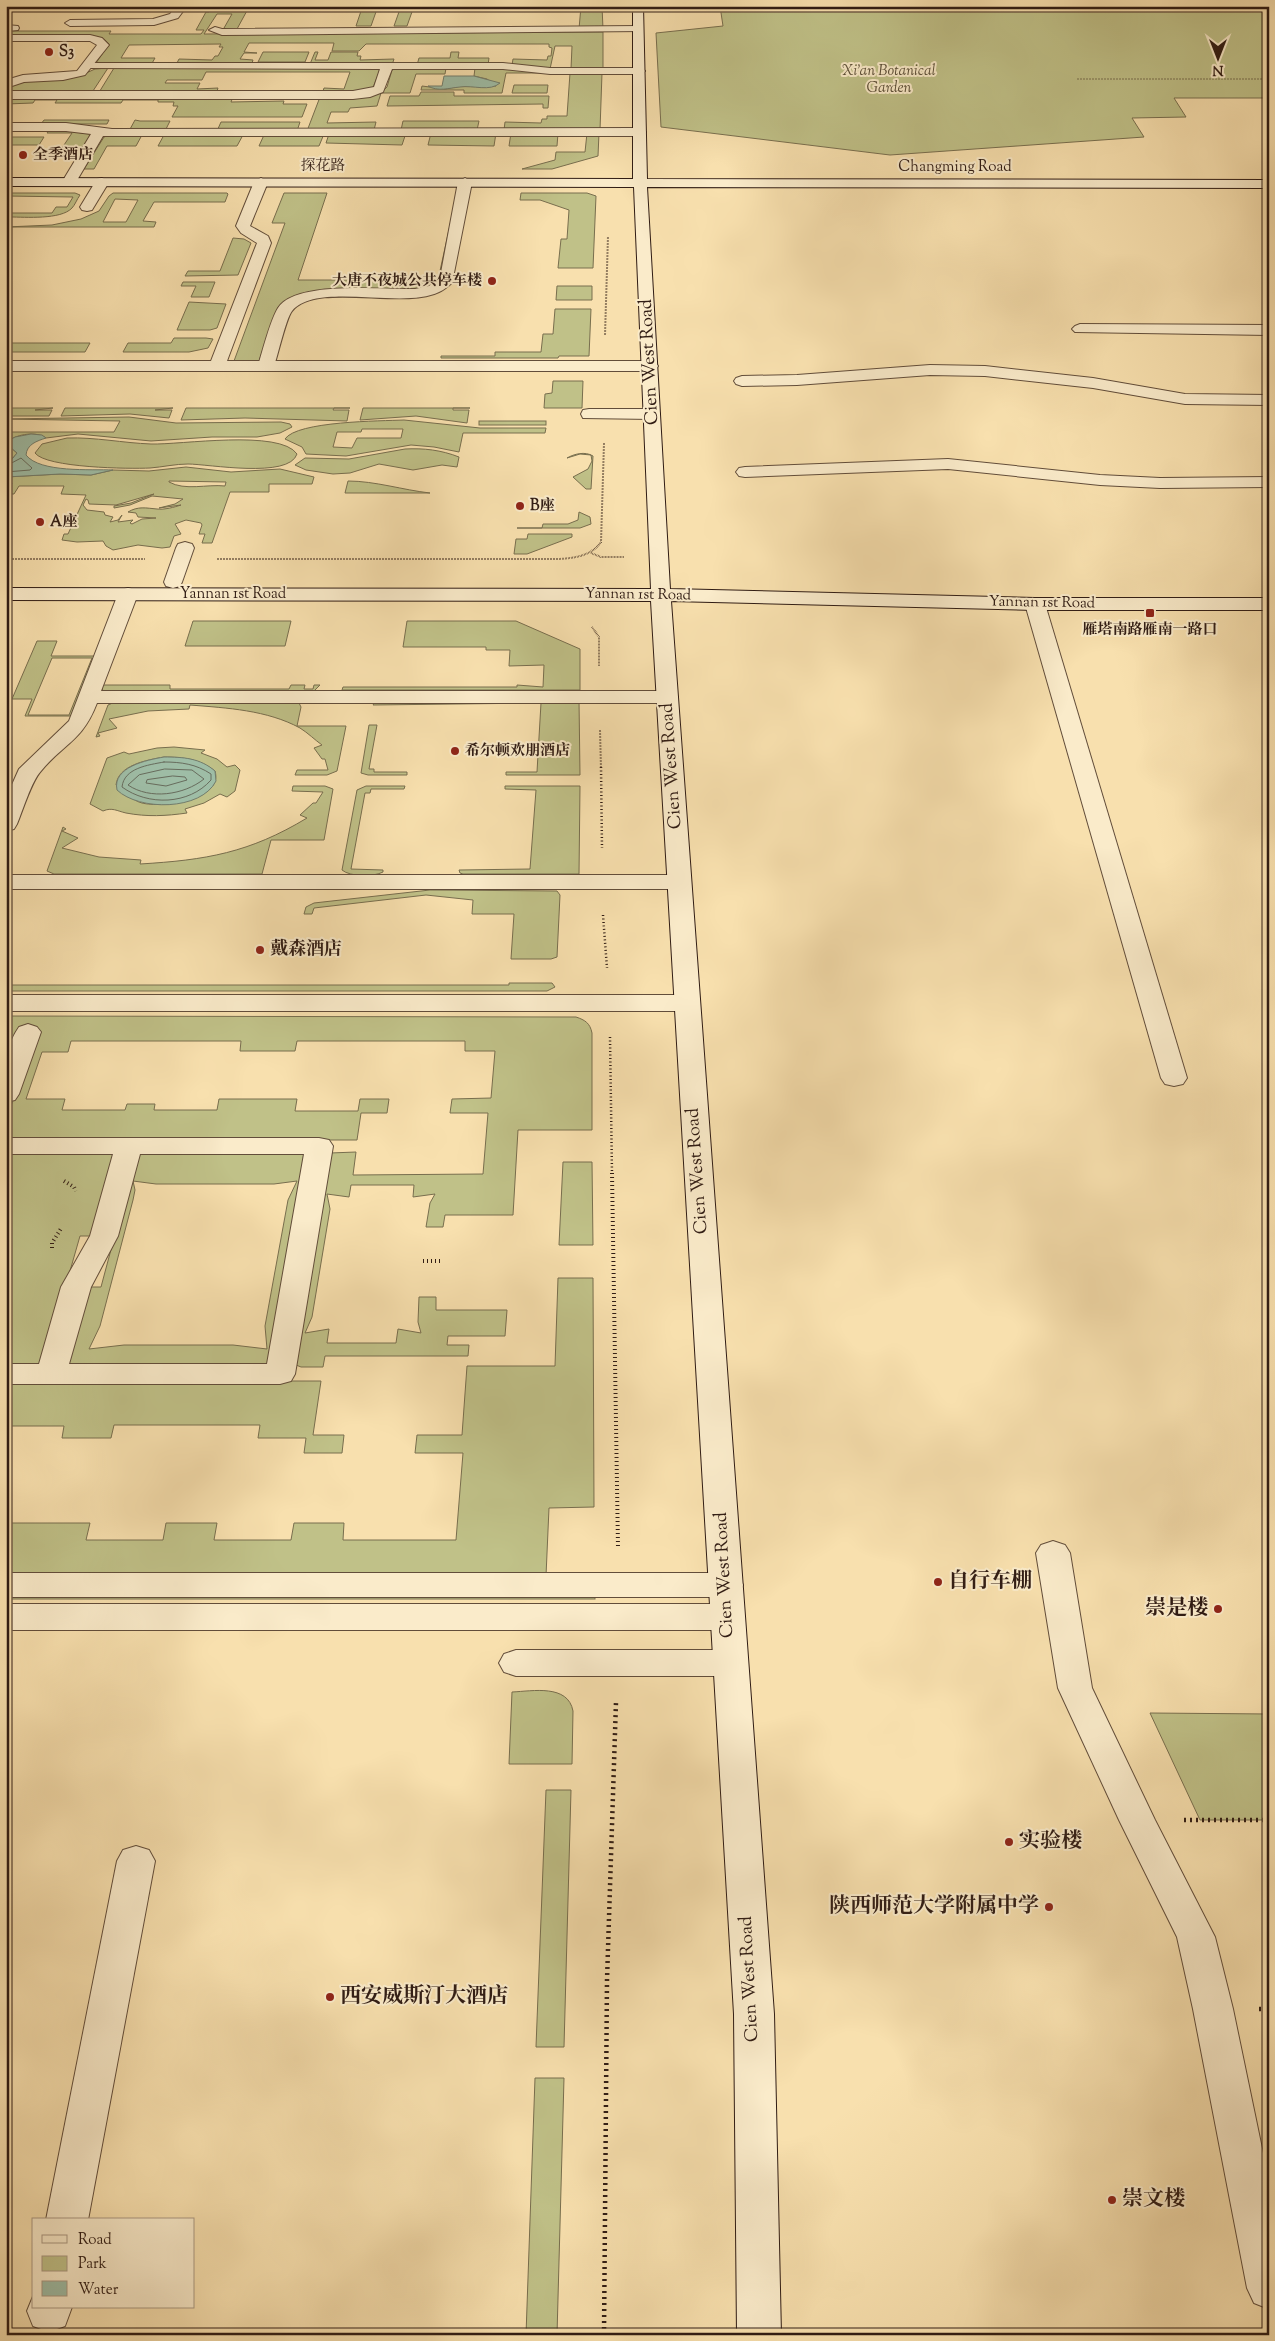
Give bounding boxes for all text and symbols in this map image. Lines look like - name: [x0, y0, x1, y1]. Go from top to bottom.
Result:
- north arrow: [1192, 32, 1242, 82]
- place label: S3: [59, 42, 74, 63]
- marker: S3: [43, 46, 55, 58]
- text: N: [1212, 59, 1224, 79]
- park label: Xi'an Botanical Garden: [842, 61, 936, 99]
- place label: 全季酒店: [33, 145, 93, 166]
- marker: 全季酒店: [17, 149, 29, 161]
- street label: 探花路: [300, 156, 346, 177]
- street label: Changming Road: [898, 157, 1012, 178]
- place label: 大唐不夜城公共停车楼: [332, 271, 482, 292]
- marker: 大唐不夜城公共停车楼: [486, 275, 498, 287]
- street label: Cien West Road: [634, 298, 666, 426]
- place label: B座: [530, 496, 554, 517]
- marker: B座: [514, 500, 526, 512]
- place label: A座: [50, 512, 77, 533]
- marker: A座: [34, 516, 46, 528]
- street label: Yannan 1st Road: [180, 584, 287, 605]
- street label: Yannan 1st Road: [585, 584, 692, 606]
- street label: Yannan 1st Road: [989, 592, 1096, 614]
- marker: 雁塔南路雁南一路口: [1144, 607, 1156, 619]
- place label: 雁塔南路雁南一路口: [1082, 620, 1218, 641]
- street label: Cien West Road: [655, 702, 689, 830]
- place label: 希尔顿欢朋酒店: [465, 741, 570, 762]
- marker: 希尔顿欢朋酒店: [449, 745, 461, 757]
- place label: 戴森酒店: [270, 937, 342, 963]
- marker: 戴森酒店: [254, 944, 266, 956]
- street label: Cien West Road: [681, 1107, 715, 1235]
- street label: Cien West Road: [709, 1511, 741, 1639]
- place label: 自行车棚: [948, 1567, 1032, 1597]
- marker: 自行车棚: [932, 1576, 944, 1588]
- place label: 崇是楼: [1145, 1594, 1208, 1624]
- marker: 崇是楼: [1212, 1603, 1224, 1615]
- place label: 实验楼: [1019, 1827, 1082, 1857]
- marker: 实验楼: [1003, 1836, 1015, 1848]
- place label: 陕西师范大学附属中学: [829, 1892, 1039, 1922]
- marker: 陕西师范大学附属中学: [1043, 1901, 1055, 1913]
- street label: Cien West Road: [734, 1915, 766, 2043]
- place label: 西安威斯汀大酒店: [340, 1982, 508, 2012]
- marker: 西安威斯汀大酒店: [324, 1991, 336, 2003]
- place label: 崇文楼: [1122, 2185, 1185, 2215]
- marker: 崇文楼: [1106, 2194, 1118, 2206]
- legend: [32, 2218, 195, 2308]
- text: Road: [78, 2230, 112, 2251]
- text: Park: [78, 2254, 107, 2275]
- text: Water: [78, 2280, 119, 2301]

